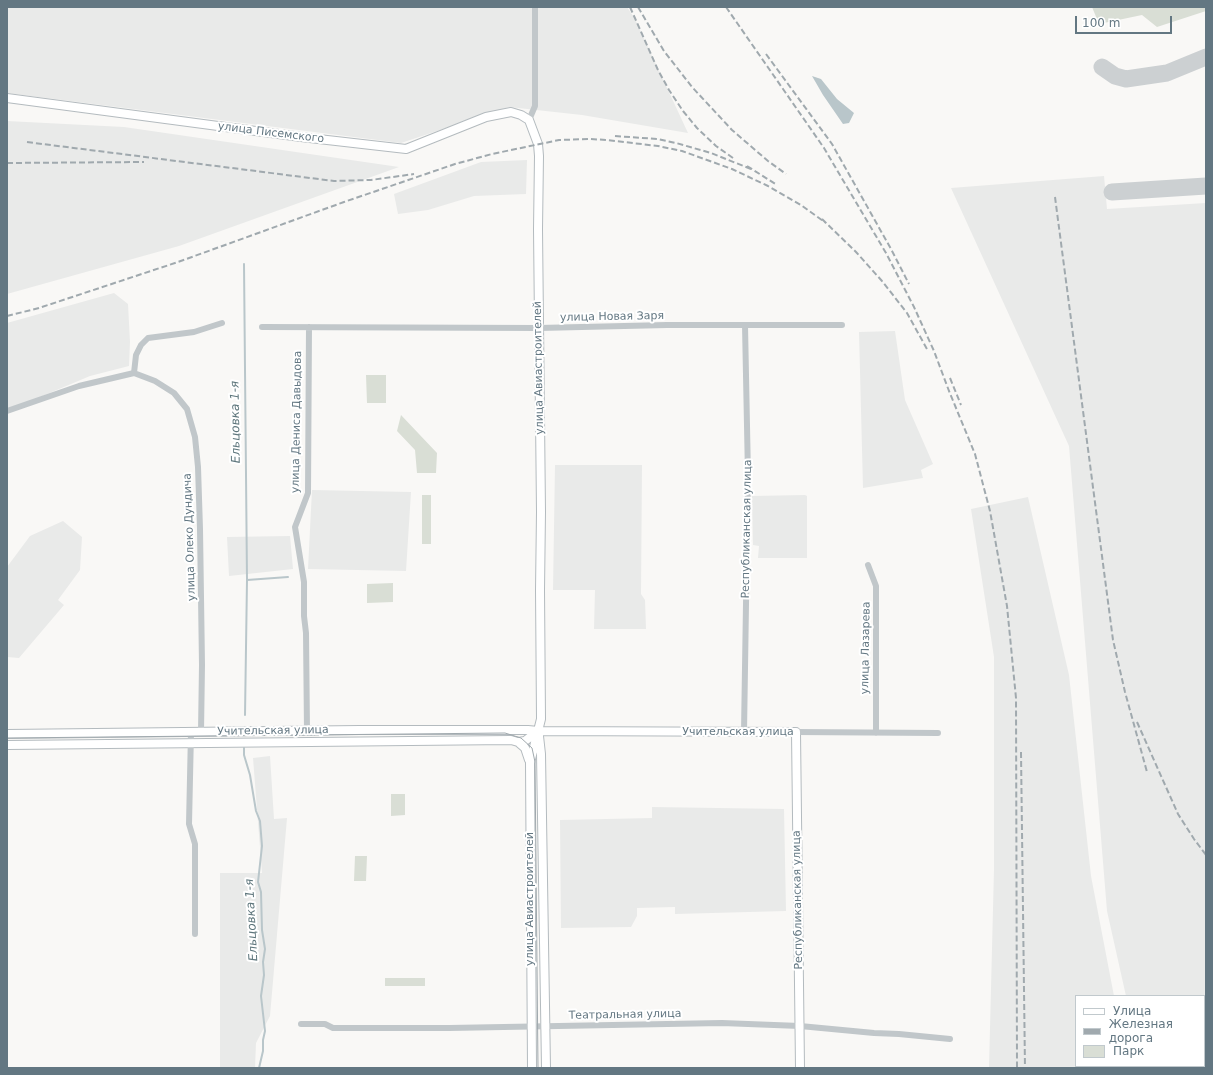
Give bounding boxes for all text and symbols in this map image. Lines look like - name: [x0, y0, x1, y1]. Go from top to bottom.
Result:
- scale bar: [1077, 8, 1174, 34]
- text: 100 m: [1082, 16, 1120, 30]
- street label: улица Писемского: [217, 120, 325, 146]
- street label: улица Авиастроителей: [531, 301, 547, 435]
- street label: улица Новая Заря: [560, 309, 664, 325]
- street label: улица Дениса Давыдова: [289, 351, 305, 493]
- water label: Ельцовка 1-я: [228, 381, 244, 463]
- street label: Республиканская улица: [739, 459, 755, 599]
- street label: улица Олеко Дундича: [181, 473, 199, 601]
- street label: улица Лазарева: [859, 601, 873, 695]
- street label: Учительская улица: [217, 723, 329, 739]
- street label: Учительская улица: [682, 725, 794, 739]
- street label: Республиканская улица: [790, 830, 806, 970]
- street label: улица Авиастроителей: [523, 832, 537, 966]
- water label: Ельцовка 1-я: [243, 878, 261, 962]
- legend: [1075, 995, 1205, 1067]
- text: Улица: [1113, 1004, 1151, 1018]
- street label: Театральная улица: [568, 1007, 682, 1023]
- text: Железная дорога: [1109, 1017, 1173, 1045]
- text: Парк: [1113, 1044, 1144, 1058]

